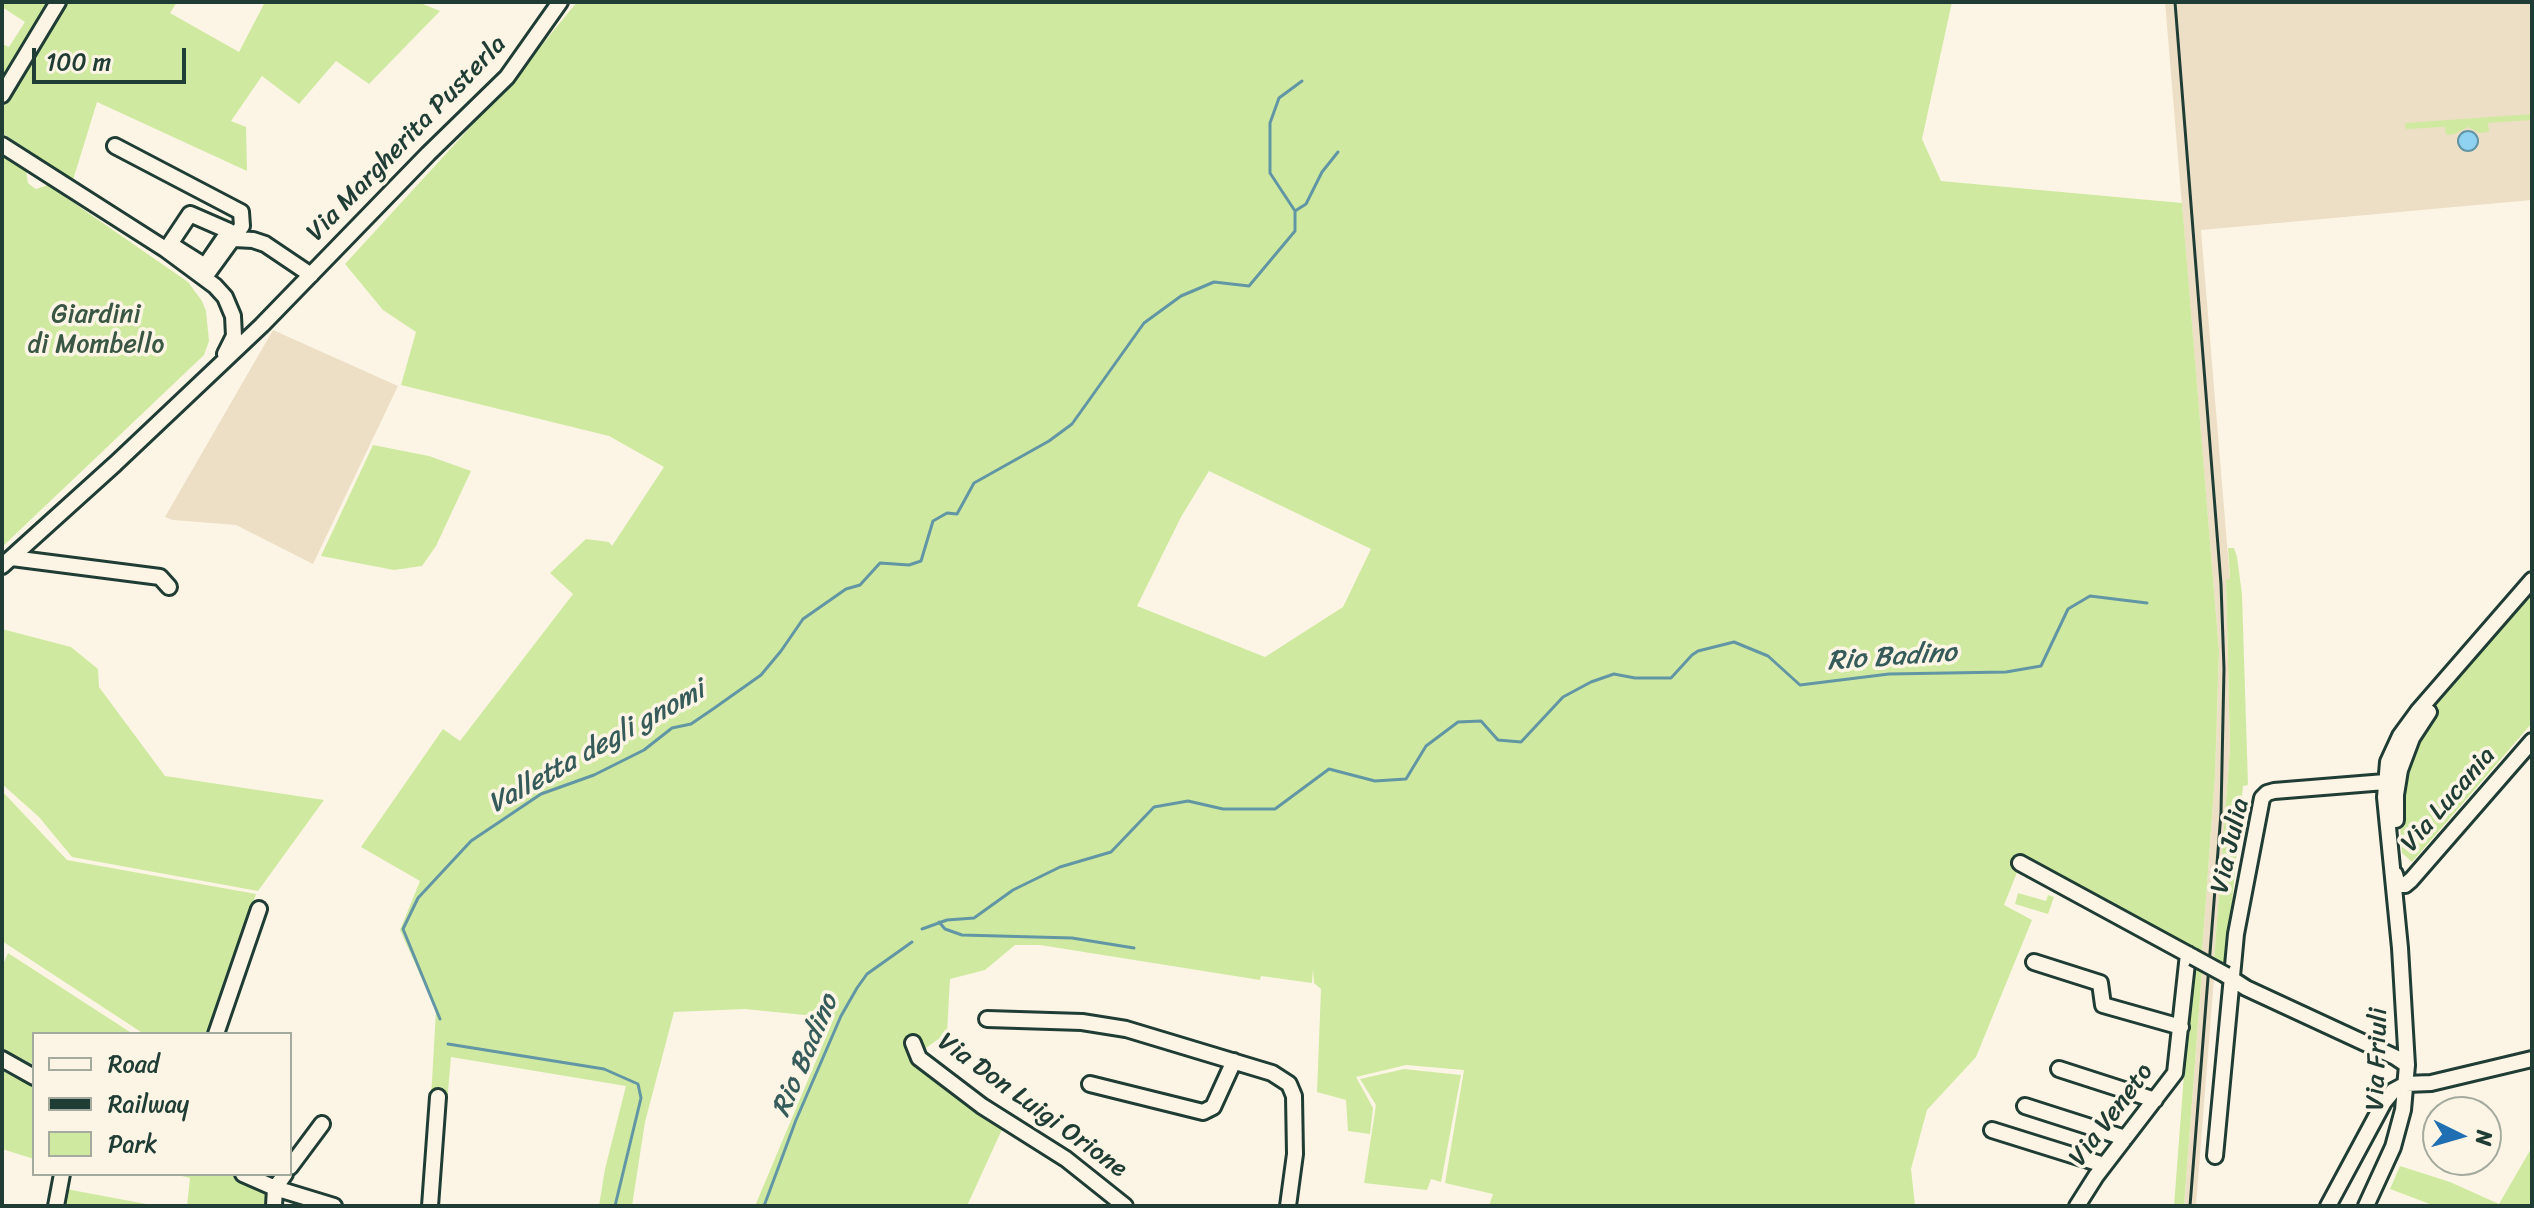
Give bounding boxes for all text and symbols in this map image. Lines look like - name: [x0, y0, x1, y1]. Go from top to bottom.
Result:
- street label: Via Margherita Pusterla: [301, 30, 513, 248]
- scale bar: [36, 32, 190, 82]
- text: 100 m: [46, 41, 111, 83]
- park label: Giardini di Mombello: [28, 299, 164, 360]
- water label: Rio Badino: [1826, 637, 1958, 679]
- water label: Valletta degli gnomi: [483, 675, 711, 821]
- street label: Via Lucania: [2395, 741, 2503, 859]
- street label: Via Julia: [2205, 796, 2257, 896]
- water label: Rio Badino: [765, 990, 847, 1122]
- street label: Via Friuli: [2361, 1007, 2395, 1111]
- street label: Via Don Luigi Orione: [931, 1027, 1133, 1185]
- legend: [32, 1032, 292, 1176]
- text: Road: [108, 1043, 159, 1085]
- street label: Via Veneto: [2063, 1057, 2161, 1173]
- text: Railway: [108, 1083, 189, 1125]
- north arrow: [2422, 1096, 2502, 1176]
- text: Park: [108, 1123, 157, 1165]
- text: N: [2464, 1129, 2505, 1147]

